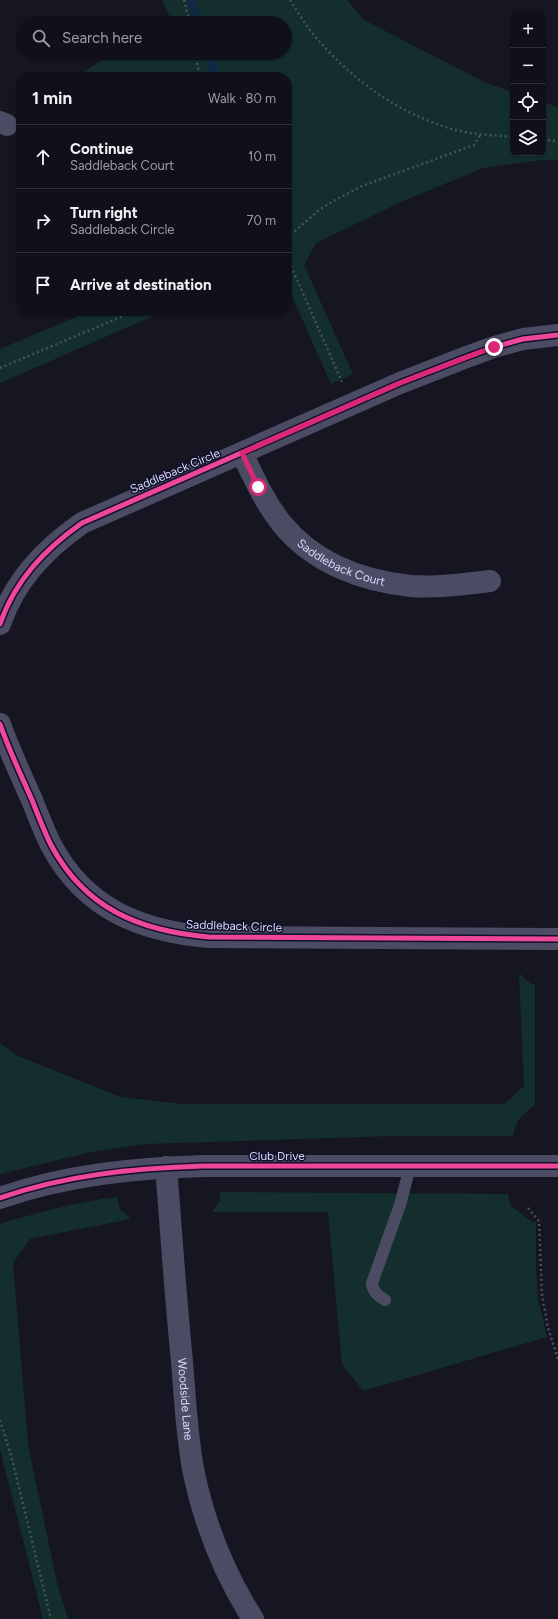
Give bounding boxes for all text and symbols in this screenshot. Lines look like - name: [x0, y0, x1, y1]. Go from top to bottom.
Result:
- map controls: [510, 12, 546, 156]
- button: +: [510, 12, 546, 48]
- search box: [16, 16, 292, 60]
- icon: search: [30, 27, 52, 49]
- text: Search here: [62, 29, 142, 47]
- button: −: [510, 48, 546, 84]
- button: locate: [510, 84, 546, 120]
- text: 1 min: [32, 88, 72, 108]
- text: Walk · 80 m: [208, 91, 276, 106]
- button: layers: [510, 120, 546, 156]
- text: Continue: [70, 140, 133, 158]
- icon: ahead: [32, 146, 54, 168]
- text: 10 m: [248, 149, 276, 164]
- text: Saddleback Court: [70, 158, 174, 173]
- text: Turn right: [70, 204, 138, 222]
- icon: right: [32, 210, 54, 232]
- text: 70 m: [246, 213, 276, 228]
- text: Saddleback Circle: [70, 222, 174, 237]
- icon: arrive: [32, 274, 54, 296]
- text: Arrive at destination: [70, 276, 211, 294]
- route end: [485, 338, 503, 356]
- street label: Saddleback Circle: [128, 446, 222, 496]
- route start: [249, 478, 267, 496]
- street label: Saddleback Court: [294, 536, 387, 589]
- street label: Saddleback Circle: [186, 917, 283, 935]
- street label: Club Drive: [249, 1149, 305, 1163]
- street label: Woodside Lane: [175, 1357, 196, 1442]

